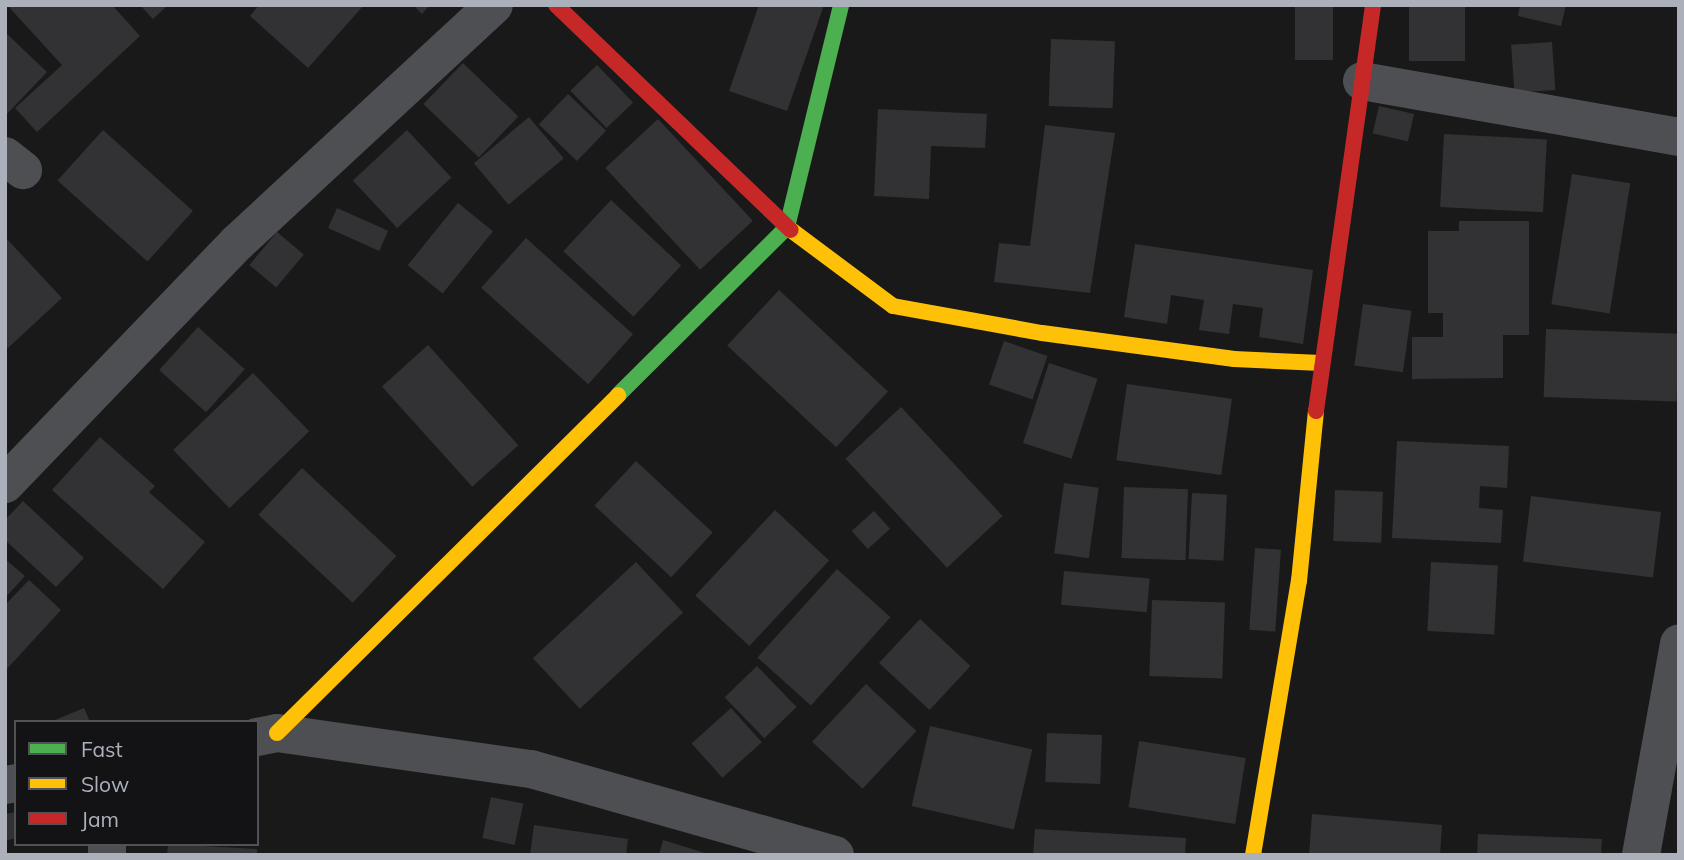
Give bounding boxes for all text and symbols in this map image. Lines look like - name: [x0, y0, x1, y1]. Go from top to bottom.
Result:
- legend: [14, 720, 259, 846]
- text: Fast: [81, 736, 123, 762]
- text: Slow: [81, 771, 129, 797]
- text: Jam: [81, 806, 119, 832]

